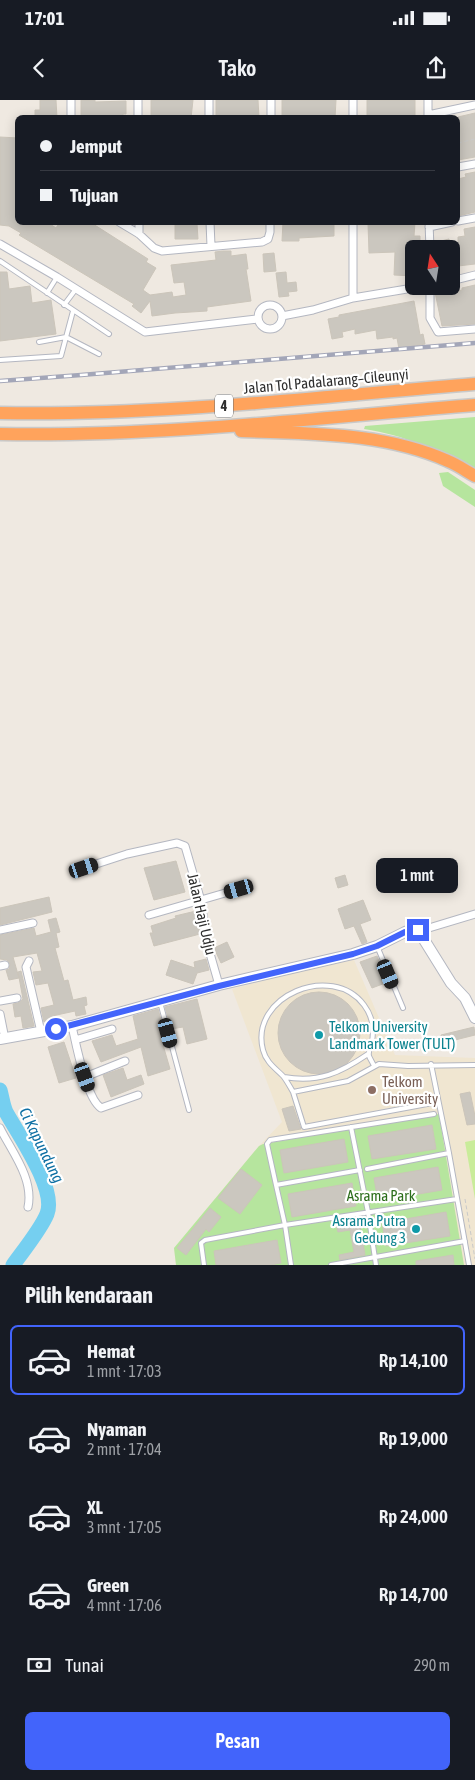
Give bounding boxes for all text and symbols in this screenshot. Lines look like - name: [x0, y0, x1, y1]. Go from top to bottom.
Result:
- text: 17:01: [25, 7, 64, 29]
- icon: back: [25, 54, 53, 82]
- icon: share: [422, 54, 450, 82]
- text: Tako: [219, 55, 256, 81]
- text: Jemput: [70, 135, 122, 157]
- text: Tujuan: [70, 184, 118, 206]
- north arrow: [405, 240, 460, 295]
- map controls: [405, 240, 460, 295]
- street label: Jalan Tol Padalarang–Cileunyi: [243, 365, 409, 397]
- road number: 4: [215, 394, 233, 418]
- car: [67, 856, 100, 880]
- callout: 1 mnt: [377, 858, 459, 892]
- text: 1 mnt: [400, 866, 434, 884]
- street label: Jalan Haji Udju: [184, 871, 220, 957]
- car: [222, 878, 255, 900]
- route end: [407, 919, 429, 941]
- car: [375, 957, 400, 991]
- car: [156, 1017, 179, 1049]
- route start: [45, 1018, 67, 1040]
- place label: Telkom University Landmark Tower (TULT): [329, 1018, 455, 1052]
- marker: Telkom University Landmark Tower (TULT): [313, 1029, 325, 1041]
- car: [72, 1060, 97, 1094]
- place label: Telkom University: [382, 1073, 438, 1107]
- marker: Telkom University: [366, 1084, 378, 1096]
- water label: Ci Kapundung: [15, 1104, 68, 1186]
- park label: Asrama Park: [347, 1187, 416, 1204]
- place label: Asrama Putra Gedung 3: [332, 1212, 406, 1246]
- marker: Asrama Putra Gedung 3: [410, 1223, 422, 1235]
- text: Pilih kendaraan: [25, 1282, 153, 1308]
- icon: car: [27, 1338, 72, 1383]
- text: Hemat: [87, 1340, 135, 1362]
- text: Rp 14,100: [379, 1349, 448, 1371]
- text: 1 mnt · 17:03: [87, 1362, 162, 1380]
- icon: car: [27, 1416, 72, 1461]
- text: Nyaman: [87, 1418, 146, 1440]
- text: Rp 19,000: [379, 1427, 448, 1449]
- text: 2 mnt · 17:04: [87, 1440, 162, 1458]
- icon: car: [27, 1494, 72, 1539]
- text: XL: [87, 1496, 103, 1518]
- text: Rp 24,000: [379, 1505, 448, 1527]
- text: 3 mnt · 17:05: [87, 1518, 162, 1536]
- icon: car: [27, 1572, 72, 1617]
- text: Green: [87, 1574, 129, 1596]
- text: Rp 14,700: [379, 1583, 448, 1605]
- text: 4 mnt · 17:06: [87, 1596, 162, 1614]
- icon: cash: [25, 1651, 53, 1679]
- text: Tunai: [65, 1654, 104, 1676]
- text: 290 m: [414, 1656, 450, 1674]
- button: Pesan: [25, 1712, 450, 1770]

